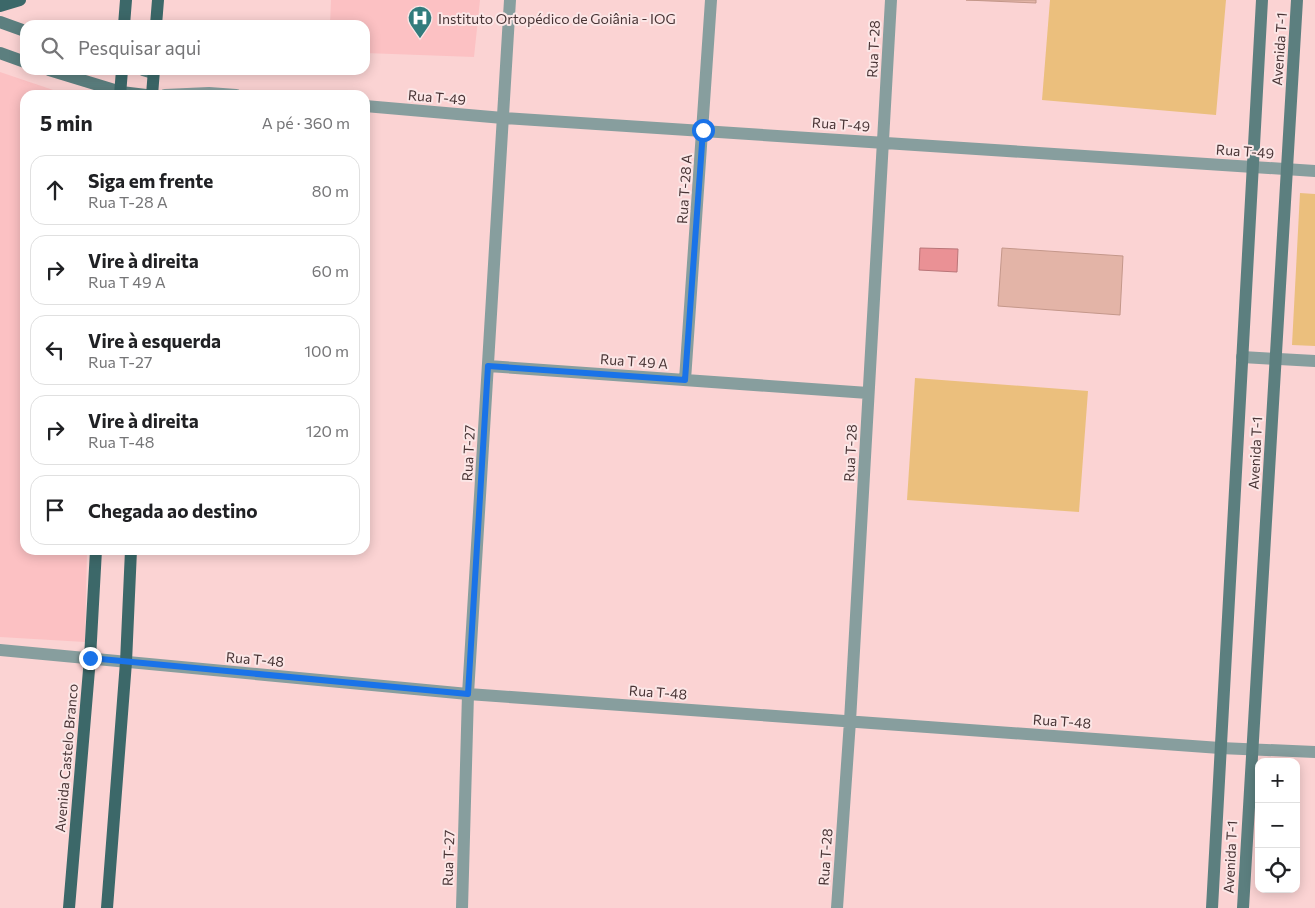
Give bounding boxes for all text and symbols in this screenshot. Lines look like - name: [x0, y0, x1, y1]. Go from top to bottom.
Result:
- hospital icon: Instituto Ortopédico de Goiânia - IOG: [407, 5, 433, 39]
- place label: Instituto Ortopédico de Goiânia - IOG: [438, 10, 676, 27]
- street label: Avenida T-1: [1268, 12, 1290, 86]
- search box: [20, 20, 370, 75]
- street label: Rua T-28: [863, 20, 883, 78]
- icon: search: [38, 34, 66, 62]
- text: Pesquisar aqui: [78, 36, 201, 59]
- street label: Rua T-49: [407, 86, 467, 108]
- text: 5 min: [40, 110, 93, 135]
- text: A pé · 360 m: [262, 113, 350, 132]
- street label: Rua T-49: [811, 113, 871, 135]
- route start: [692, 119, 715, 142]
- street label: Rua T-49: [1215, 140, 1275, 162]
- street label: Rua T-28 A: [673, 153, 695, 224]
- text: Siga em frente: [88, 169, 213, 192]
- icon: ahead: [41, 176, 69, 204]
- text: 80 m: [312, 181, 349, 200]
- text: Rua T-28 A: [88, 192, 168, 211]
- text: Vire à direita: [88, 249, 199, 272]
- icon: right: [41, 256, 69, 284]
- text: 60 m: [312, 261, 349, 280]
- text: Rua T 49 A: [88, 272, 166, 291]
- text: Vire à esquerda: [88, 329, 221, 352]
- icon: left: [41, 336, 69, 364]
- text: 100 m: [304, 341, 349, 360]
- street label: Rua T 49 A: [599, 350, 669, 372]
- text: Rua T-27: [88, 352, 152, 371]
- text: Vire à direita: [88, 409, 199, 432]
- icon: right: [41, 416, 69, 444]
- street label: Avenida T-1: [1245, 416, 1265, 490]
- text: 120 m: [306, 421, 349, 440]
- street label: Rua T-27: [458, 424, 478, 482]
- street label: Rua T-28: [840, 424, 860, 482]
- text: Rua T-48: [88, 432, 154, 451]
- icon: arrive: [41, 496, 69, 524]
- text: Chegada ao destino: [88, 499, 258, 522]
- route end: [79, 647, 102, 670]
- street label: Rua T-48: [225, 648, 285, 670]
- street label: Rua T-48: [628, 681, 688, 703]
- street label: Avenida Castelo Branco: [51, 683, 81, 833]
- street label: Rua T-48: [1032, 710, 1092, 732]
- map controls: [1255, 758, 1300, 893]
- button: +: [1255, 758, 1300, 803]
- button: −: [1255, 803, 1300, 848]
- street label: Avenida T-1: [1220, 820, 1240, 894]
- street label: Rua T-28: [815, 828, 835, 886]
- street label: Rua T-27: [439, 830, 457, 886]
- button: locate: [1255, 848, 1300, 893]

